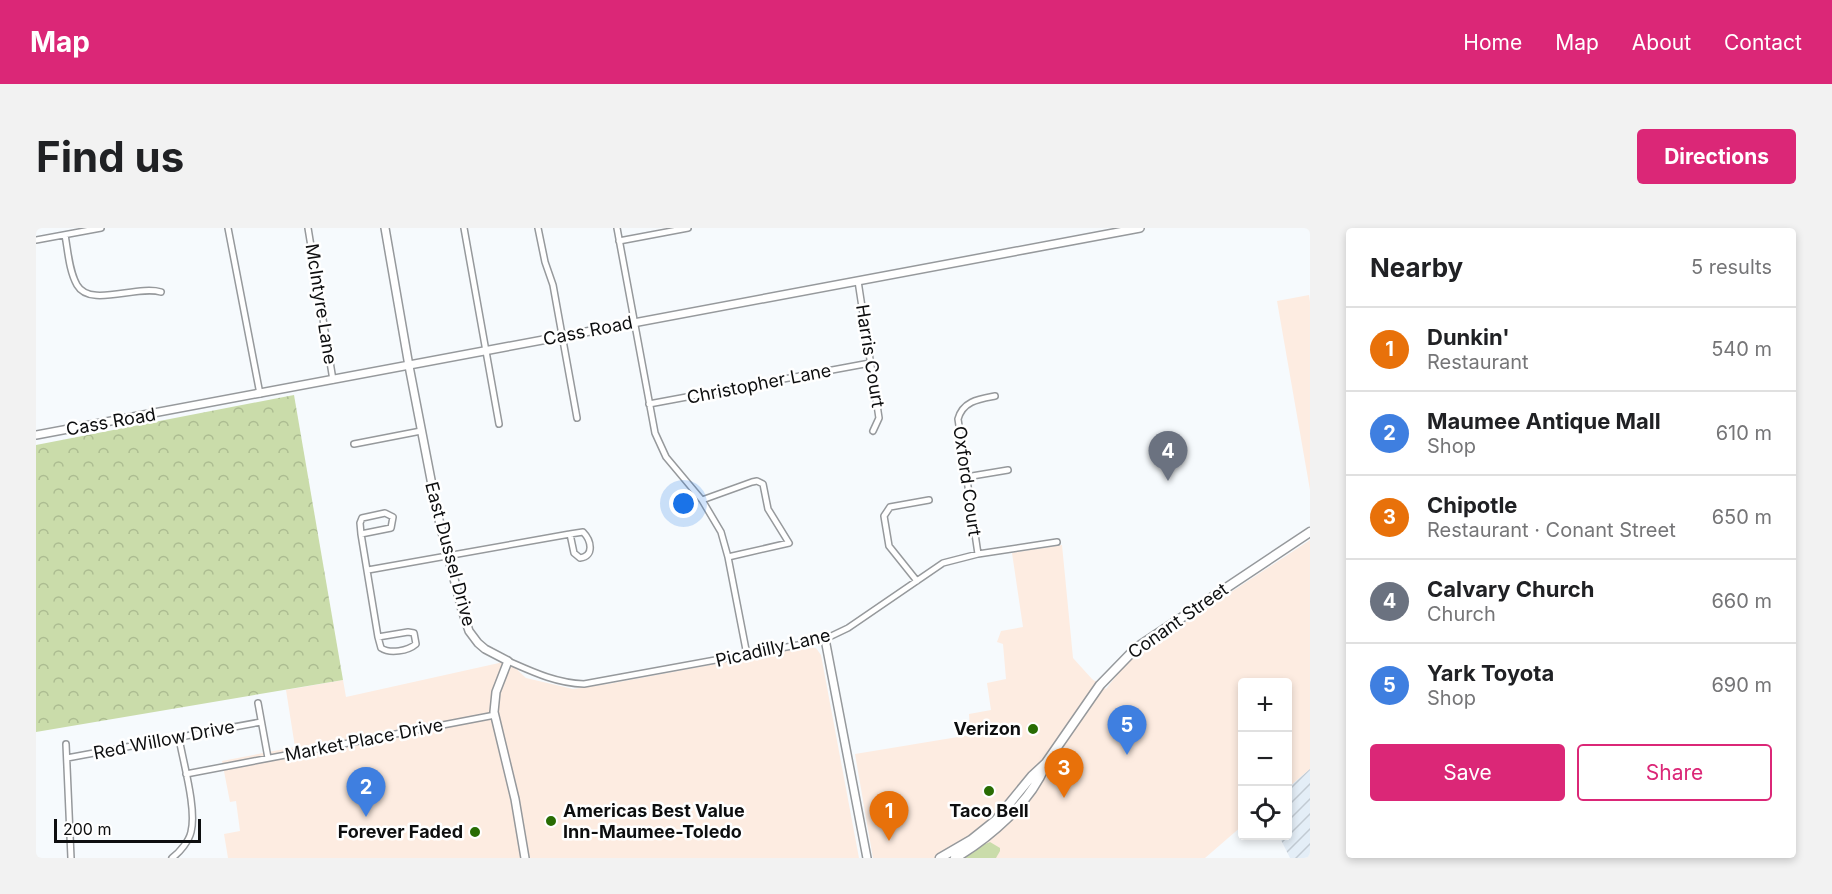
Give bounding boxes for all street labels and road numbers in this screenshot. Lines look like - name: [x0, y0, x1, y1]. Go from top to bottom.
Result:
- street label: McIntyre Lane: [302, 242, 341, 366]
- street label: Harris Court: [852, 303, 889, 409]
- street label: Cass Road: [541, 312, 634, 349]
- street label: Christopher Lane: [685, 359, 833, 408]
- street label: Cass Road: [64, 403, 157, 440]
- street label: Oxford Court: [949, 425, 986, 537]
- street label: East Dussel Drive: [421, 479, 480, 628]
- street label: Conant Street: [1124, 578, 1232, 663]
- street label: Picadilly Lane: [713, 624, 832, 671]
- street label: Market Place Drive: [283, 714, 445, 765]
- street label: Red Willow Drive: [91, 715, 236, 764]

